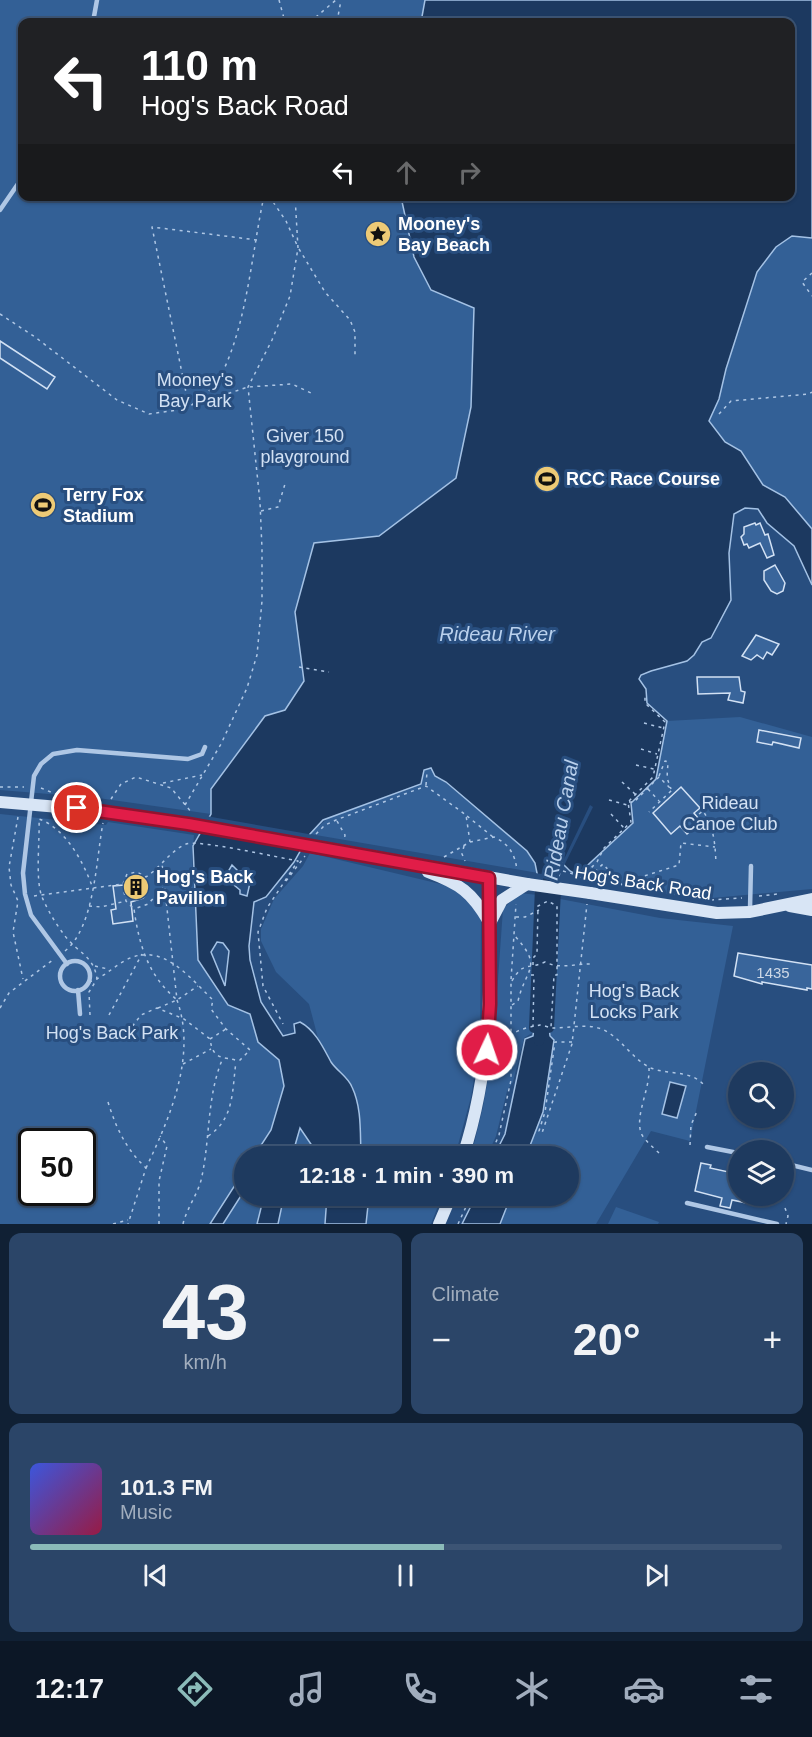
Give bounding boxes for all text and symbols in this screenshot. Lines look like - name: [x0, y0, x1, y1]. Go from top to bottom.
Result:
- icon: left: [42, 42, 120, 120]
- text: 110 m: [141, 42, 258, 89]
- text: Hog's Back Road: [141, 91, 349, 121]
- icon: left: [327, 156, 360, 189]
- icon: ahead: [390, 156, 423, 189]
- icon: right: [453, 156, 486, 189]
- place label: Mooney's Bay Beach: [398, 214, 490, 255]
- place icon: Mooney's Bay Beach: [363, 219, 393, 249]
- park label: Mooney's Bay Park: [157, 370, 233, 411]
- park label: Giver 150 playground: [260, 426, 350, 467]
- sports icon: RCC Race Course: [532, 464, 562, 494]
- place label: RCC Race Course: [566, 469, 720, 489]
- place label: Terry Fox Stadium: [63, 485, 144, 526]
- sports icon: Terry Fox Stadium: [28, 490, 58, 520]
- water label: Rideau River: [439, 623, 556, 645]
- water label: Rideau Canal: [540, 758, 582, 882]
- pin: [51, 782, 102, 833]
- icon: arrive: [60, 791, 93, 824]
- park label: Rideau Canoe Club: [682, 793, 778, 834]
- street label: Hog's Back Road: [573, 862, 713, 904]
- place label: Hog's Back Pavilion: [156, 867, 254, 908]
- building icon: Hog's Back Pavilion: [121, 872, 151, 902]
- house number: 1435: [756, 964, 790, 981]
- park label: Hog's Back Locks Park: [589, 981, 680, 1022]
- position arrow: [455, 1018, 519, 1082]
- park label: Hog's Back Park: [46, 1023, 179, 1043]
- map controls: [728, 1062, 794, 1206]
- button: search: [728, 1062, 794, 1128]
- speed limit sign: 50: [18, 1128, 96, 1206]
- button: layers: [728, 1140, 794, 1206]
- text: 12:18 · 1 min · 390 m: [299, 1163, 514, 1188]
- text: 43: [162, 1268, 249, 1356]
- text: Climate: [432, 1283, 499, 1305]
- text: 20°: [573, 1314, 641, 1365]
- text: −: [432, 1321, 451, 1358]
- text: +: [763, 1321, 782, 1358]
- text: km/h: [184, 1351, 227, 1373]
- text: 101.3 FM: [120, 1475, 213, 1500]
- text: Music: [120, 1501, 172, 1523]
- icon: previous: [139, 1559, 172, 1592]
- icon: pause: [389, 1559, 422, 1592]
- icon: next: [640, 1559, 673, 1592]
- icon: directions: [174, 1668, 216, 1710]
- icon: music: [286, 1668, 328, 1710]
- icon: phone: [399, 1668, 441, 1710]
- icon: climate: [511, 1668, 553, 1710]
- icon: car: [623, 1668, 665, 1710]
- icon: filters: [735, 1668, 777, 1710]
- text: 12:17: [35, 1674, 104, 1704]

